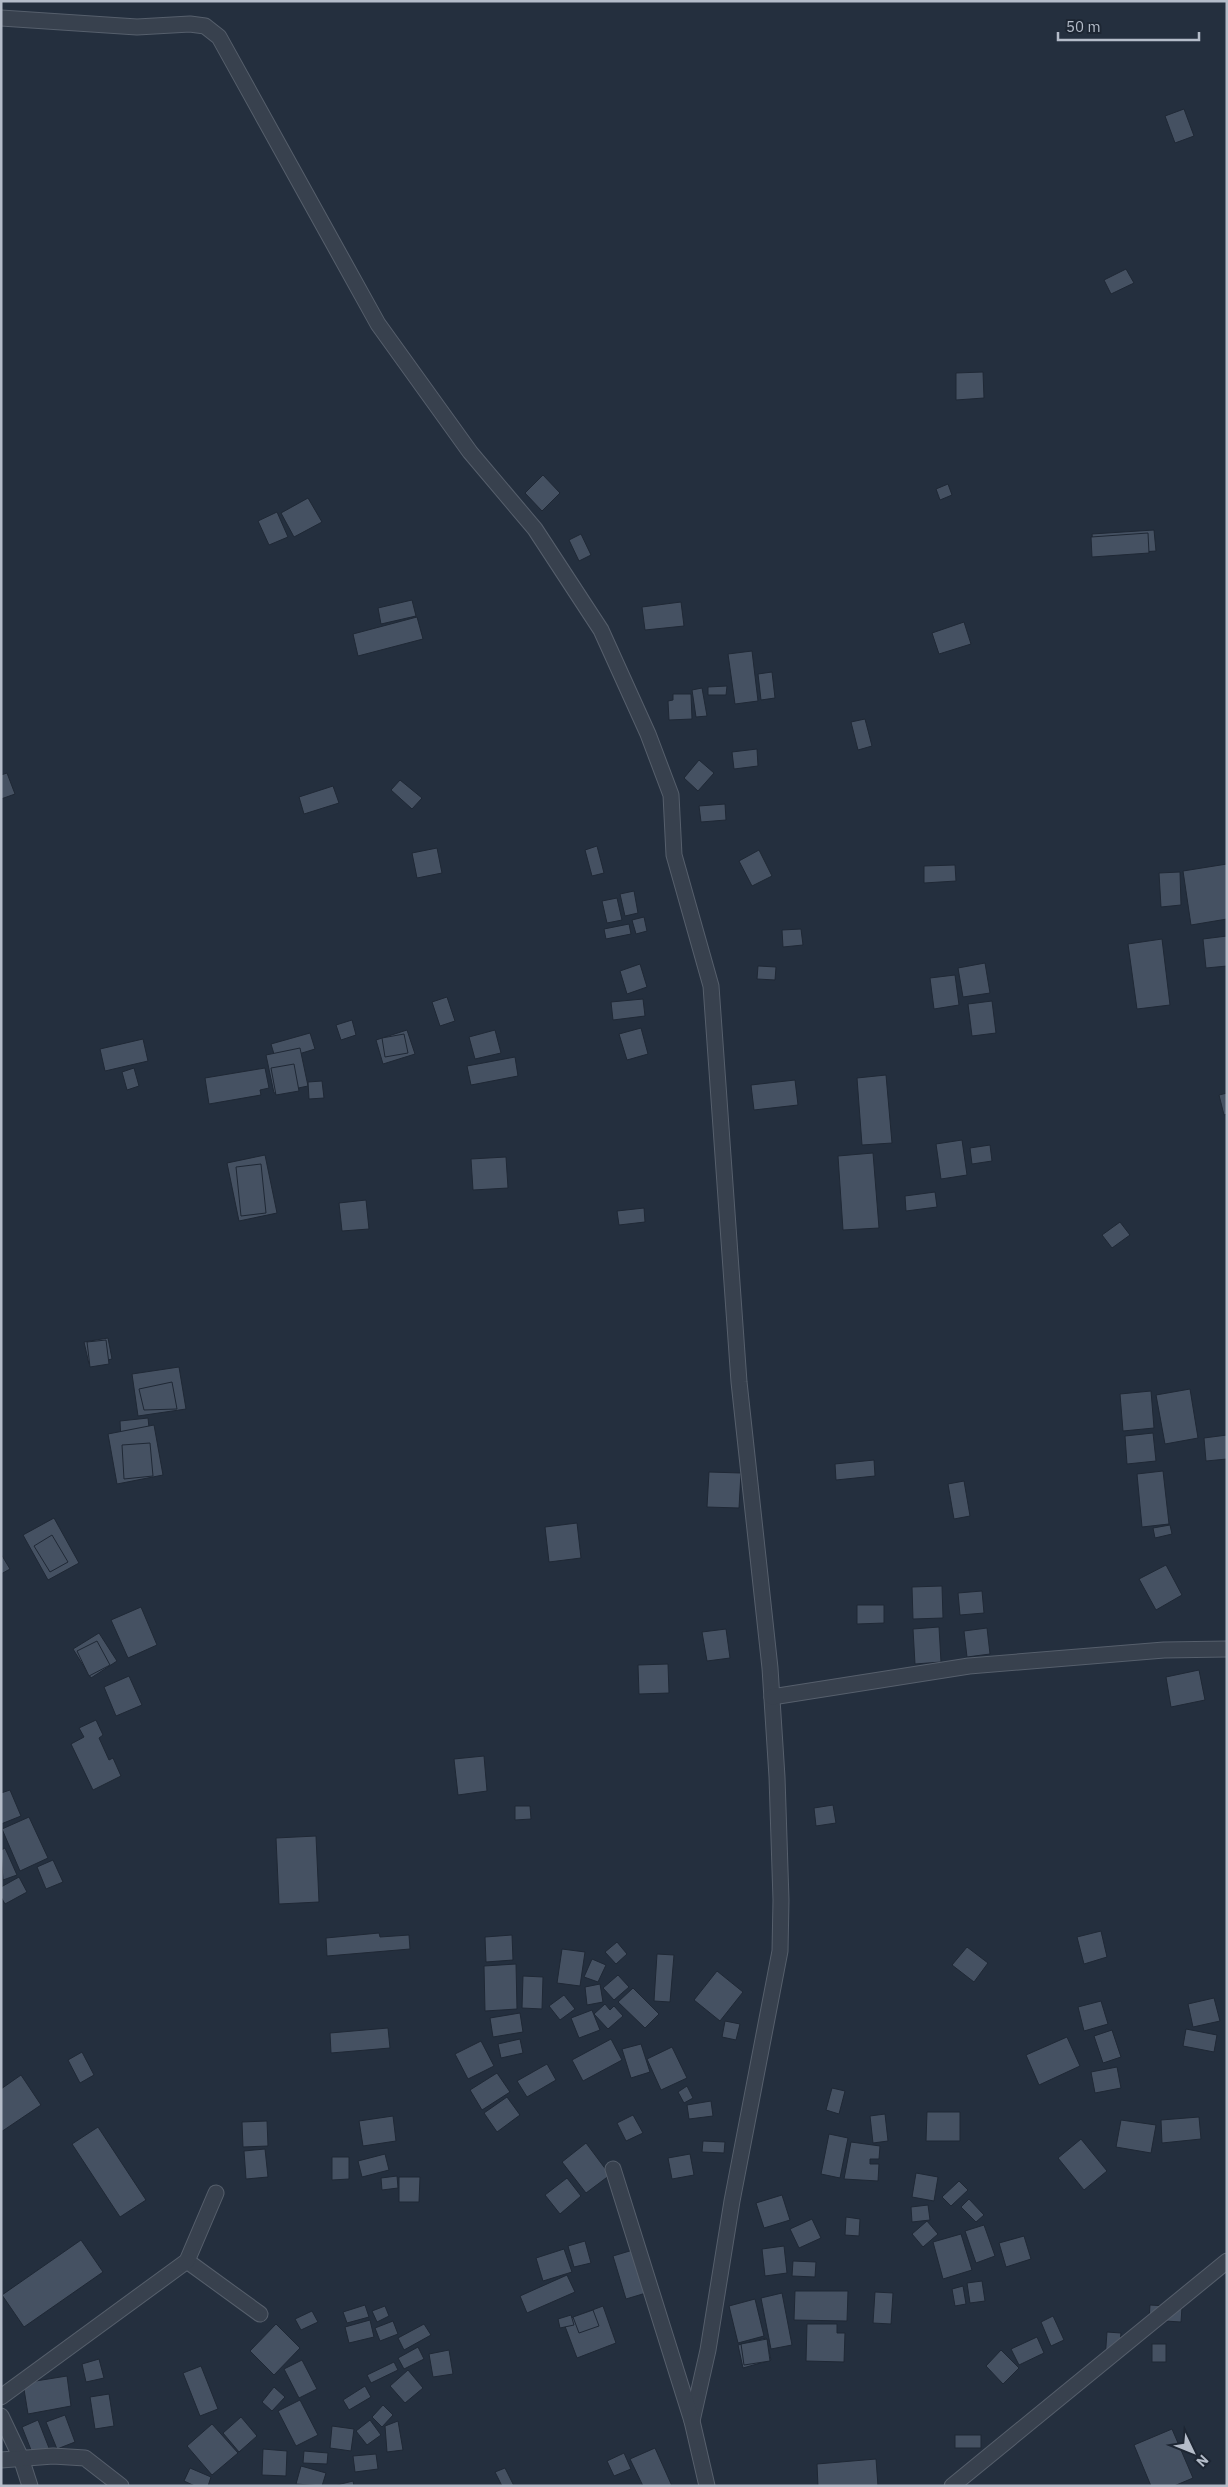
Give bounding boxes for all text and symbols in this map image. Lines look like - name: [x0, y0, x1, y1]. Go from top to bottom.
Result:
- scale bar: [1058, 10, 1199, 42]
- text: 50 m: [1066, 17, 1101, 36]
- north arrow: [1168, 2427, 1218, 2477]
- text: N: [1192, 2451, 1213, 2471]

